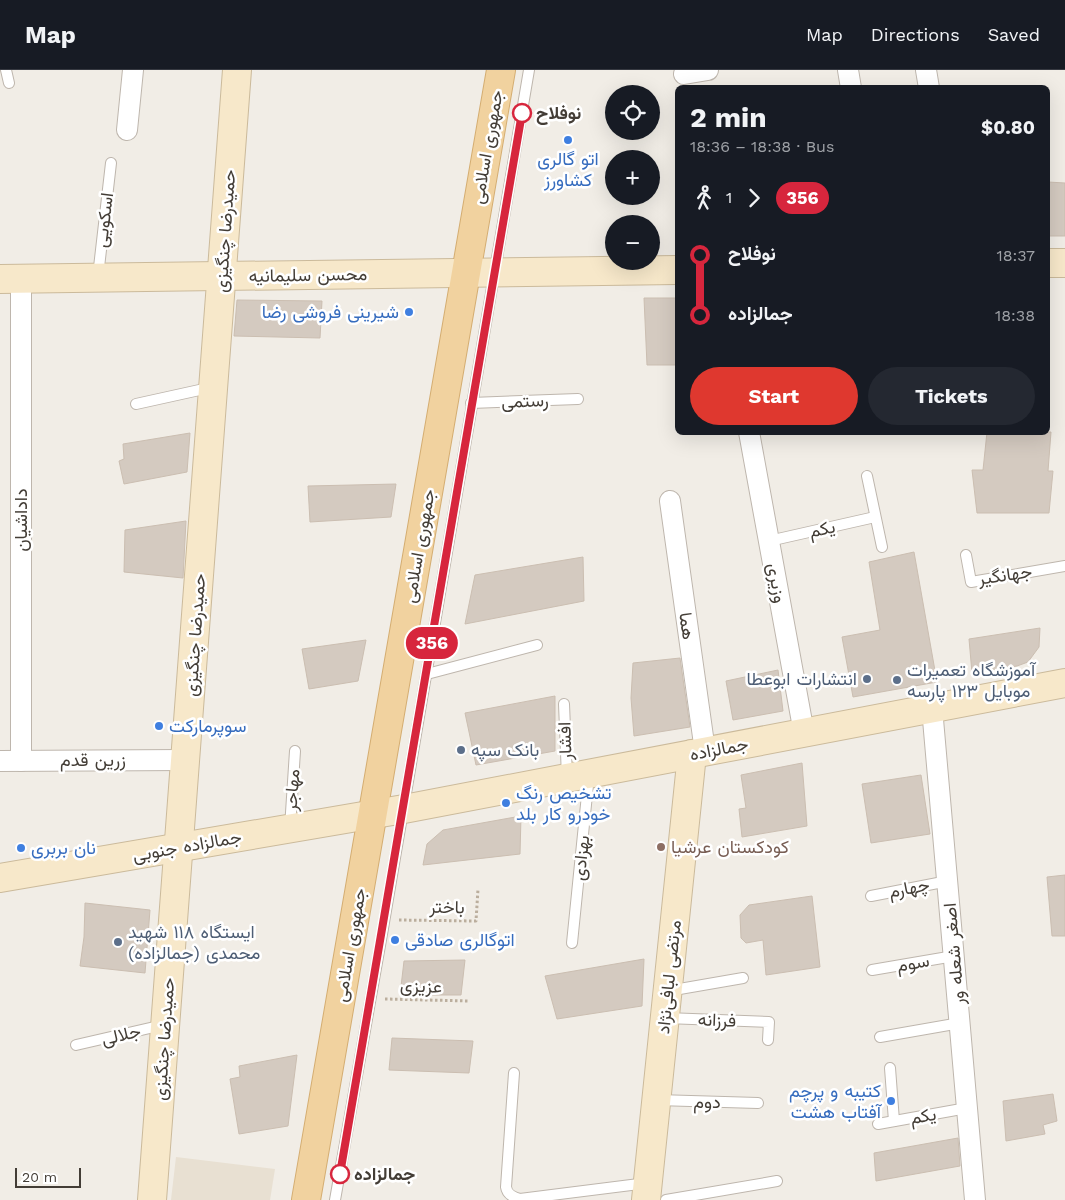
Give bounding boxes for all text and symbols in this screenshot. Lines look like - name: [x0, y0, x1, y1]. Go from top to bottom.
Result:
- text: Map: [25, 21, 76, 49]
- text: Map: [806, 24, 843, 45]
- text: Directions: [871, 24, 960, 45]
- text: Saved: [988, 24, 1040, 45]
- map controls: [605, 85, 660, 270]
- button: locate: [605, 85, 660, 140]
- street label: جمهوری اسلامی: [466, 88, 508, 206]
- text: 2 min: [690, 101, 767, 134]
- place label: نوفلاح: [536, 102, 581, 125]
- marker: نوفلاح: [512, 103, 532, 123]
- text: $0.80: [981, 116, 1035, 139]
- marker: اتو گالری کشاورز: [562, 134, 574, 146]
- text: 18:36 – 18:38 · Bus: [690, 137, 834, 156]
- place label: اتو گالری کشاورز: [537, 148, 599, 191]
- button: +: [605, 150, 660, 205]
- street label: حمیدرضا چنگیزی: [210, 169, 241, 293]
- icon: walk: [690, 184, 718, 212]
- icon: forward: [740, 184, 768, 212]
- text: 356: [786, 187, 819, 208]
- text: 1: [726, 188, 732, 207]
- street label: اسکویی: [90, 191, 118, 249]
- button: −: [605, 215, 660, 270]
- text: نوفلاح: [728, 242, 776, 265]
- text: 18:37: [997, 246, 1035, 265]
- street label: محسن سلیمانیه: [248, 263, 368, 287]
- place label: شیرینی فروشی رضا: [262, 301, 399, 323]
- text: جمالزاده: [728, 302, 793, 325]
- marker: شیرینی فروشی رضا: [403, 306, 415, 318]
- text: 18:38: [995, 306, 1035, 325]
- button: Start: [690, 367, 858, 425]
- button: Tickets: [868, 367, 1035, 425]
- street label: رستمی: [501, 389, 549, 413]
- street label: جمهوری اسلامی: [398, 487, 440, 605]
- street label: داداشیان: [10, 488, 31, 552]
- street label: یکم: [807, 515, 837, 544]
- street label: جهانگیر: [976, 560, 1033, 590]
- street label: وزیری: [763, 561, 791, 605]
- street label: حمیدرضا چنگیزی: [180, 573, 211, 697]
- street label: هما: [675, 611, 700, 641]
- line badge: 356: [403, 627, 461, 659]
- text: 356: [416, 632, 448, 653]
- place label: آموزشگاه تعمیرات موبایل ۱۲۳ پارسه: [907, 659, 1037, 703]
- place label: انتشارات ابوعطا: [747, 668, 857, 690]
- marker: انتشارات ابوعطا: [861, 673, 873, 685]
- marker: آموزشگاه تعمیرات موبایل ۱۲۳ پارسه: [891, 674, 903, 686]
- place label: سوپرمارکت: [169, 715, 246, 738]
- marker: سوپرمارکت: [153, 720, 165, 732]
- street label: افشار: [553, 721, 577, 762]
- street label: جمالزاده: [688, 733, 750, 765]
- place label: بانک سپه: [471, 739, 539, 762]
- marker: بانک سپه: [455, 744, 467, 756]
- street label: زرین قدم: [60, 749, 126, 772]
- street label: مهاجر: [279, 768, 304, 813]
- place label: تشخیص رنگ خودرو کار بلد: [516, 782, 612, 825]
- marker: تشخیص رنگ خودرو کار بلد: [500, 797, 512, 809]
- street label: جمالزاده جنوبی: [131, 826, 243, 866]
- street label: بهزادی: [568, 834, 594, 882]
- place label: کودکستان عرشیا: [671, 836, 789, 858]
- place label: نان بربری: [31, 837, 96, 859]
- marker: کودکستان عرشیا: [655, 841, 667, 853]
- marker: نان بربری: [15, 842, 27, 854]
- street label: چهارم: [887, 873, 932, 904]
- street label: جمهوری اسلامی: [329, 886, 371, 1004]
- street label: باختر: [428, 896, 465, 918]
- street label: اصغر شعله ور: [939, 902, 970, 1007]
- street label: مرتضی لبافی‌نژاد: [652, 919, 686, 1035]
- place label: ایستگاه ۱۱۸ شهید محمدی (جمالزاده): [128, 921, 260, 964]
- place label: اتوگالری صادقی: [405, 929, 515, 951]
- marker: اتوگالری صادقی: [389, 934, 401, 946]
- marker: ایستگاه ۱۱۸ شهید محمدی (جمالزاده): [112, 936, 124, 948]
- street label: سوم: [895, 949, 931, 978]
- street label: عزیزی: [400, 974, 442, 998]
- street label: حمیدرضا چنگیزی: [149, 977, 180, 1101]
- street label: فرزانه: [697, 1008, 737, 1032]
- street label: جلالی: [99, 1020, 143, 1050]
- place label: کتیبه و پرچم آفتاب هشت: [789, 1080, 883, 1122]
- street label: دوم: [693, 1091, 721, 1114]
- marker: کتیبه و پرچم آفتاب هشت: [885, 1095, 897, 1107]
- street label: یکم: [908, 1103, 938, 1130]
- place label: جمالزاده: [354, 1163, 415, 1185]
- marker: جمالزاده: [330, 1164, 350, 1184]
- scale bar: [15, 1165, 81, 1188]
- text: 20 m: [22, 1169, 57, 1185]

